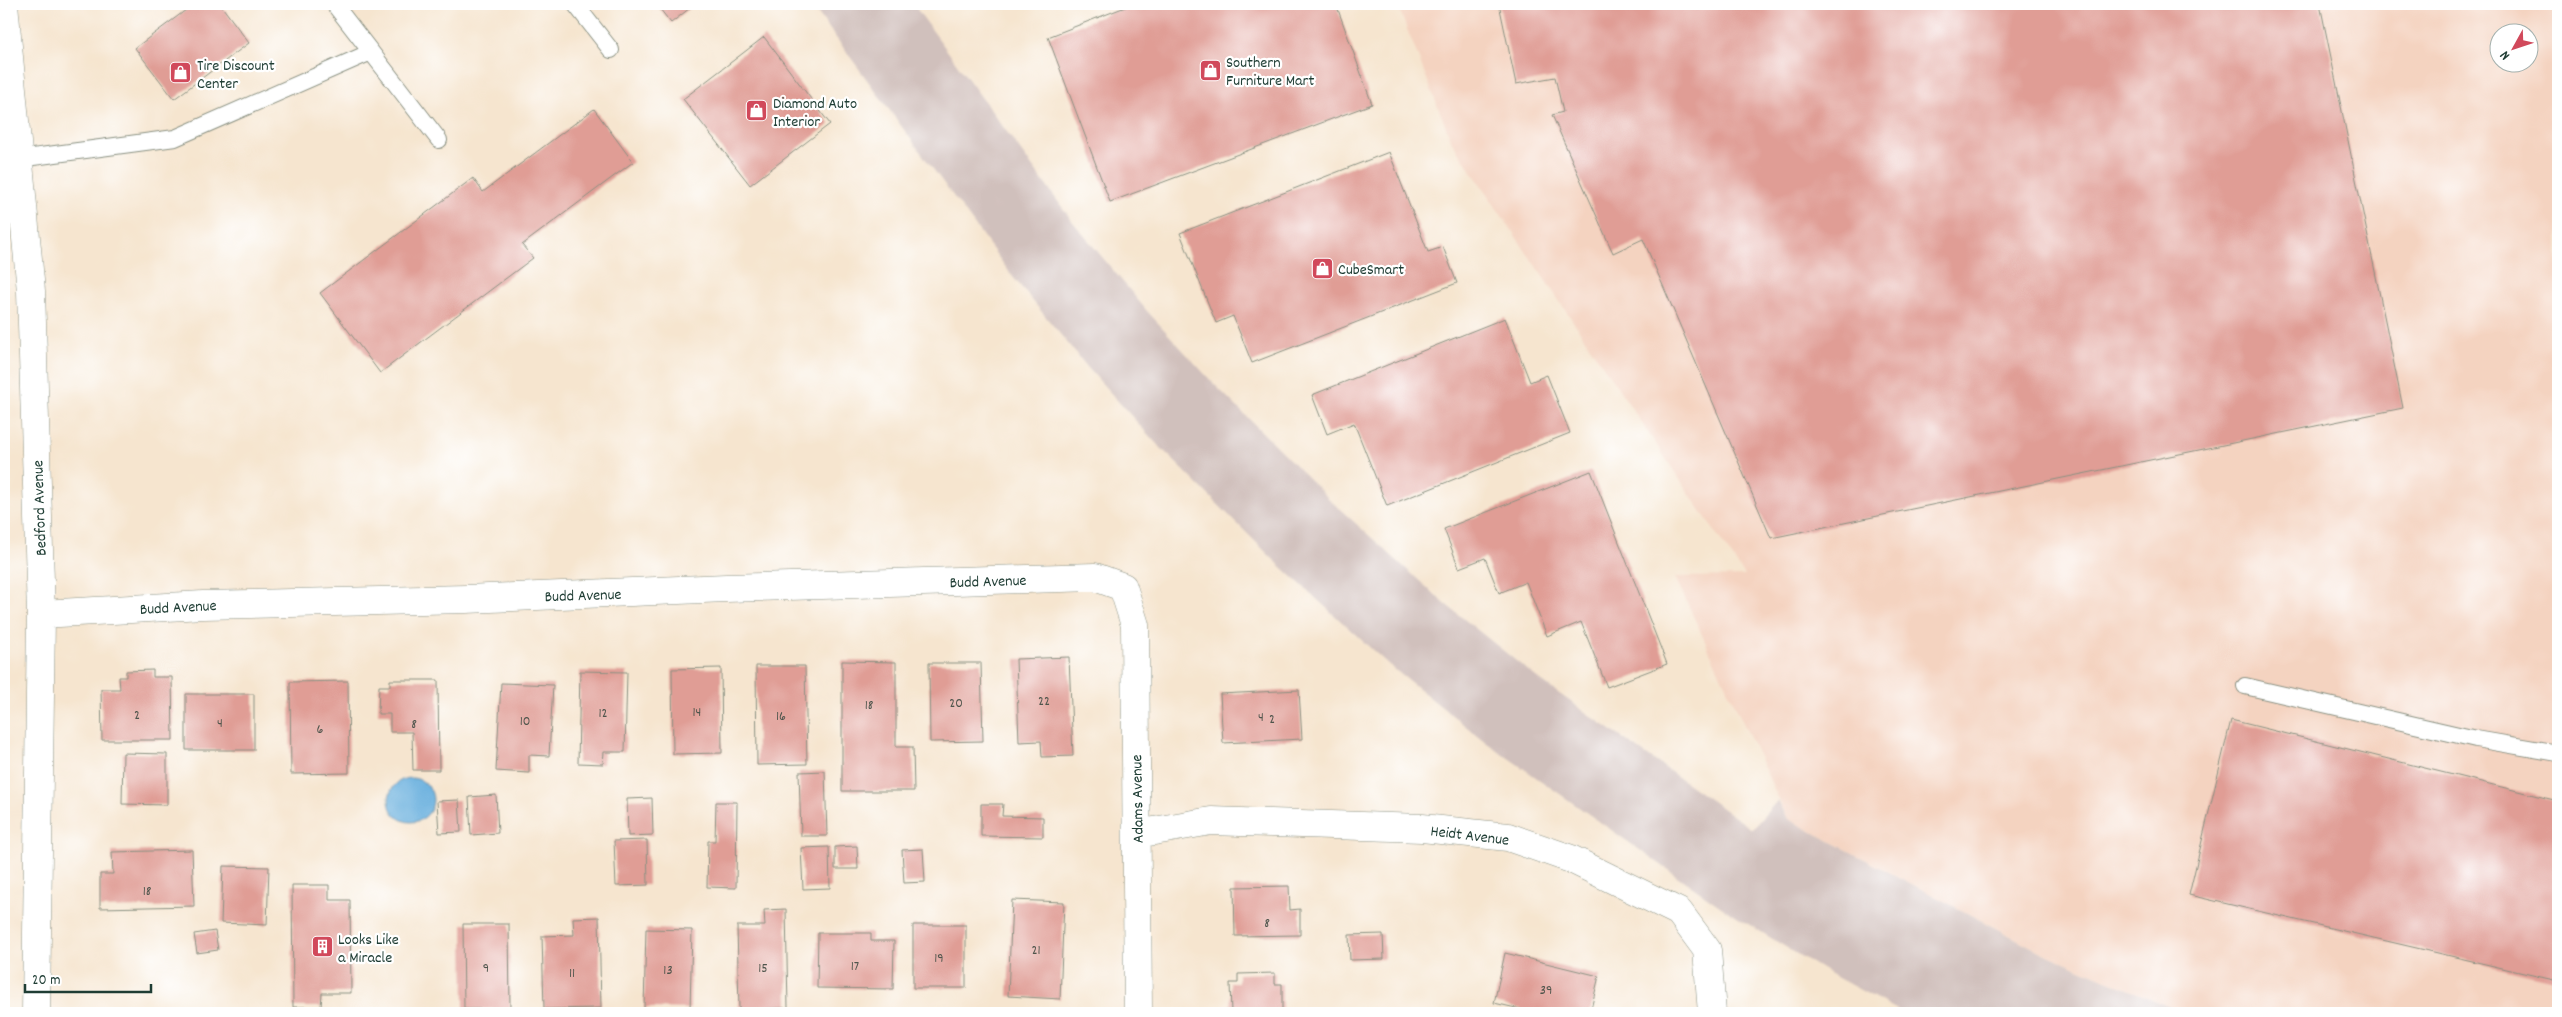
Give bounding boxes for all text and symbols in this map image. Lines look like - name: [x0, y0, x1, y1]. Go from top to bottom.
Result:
- north arrow: [2490, 22, 2540, 72]
- text: N: [2496, 46, 2515, 64]
- place label: Southern Furniture Mart: [1226, 52, 1315, 93]
- place label: Tire Discount Center: [197, 55, 275, 96]
- shop icon: Southern Furniture Mart: [1198, 58, 1222, 82]
- shop icon: Tire Discount Center: [169, 61, 193, 85]
- place label: Diamond Auto Interior: [773, 93, 857, 134]
- shop icon: Diamond Auto Interior: [745, 99, 769, 123]
- shop icon: CubeSmart: [1310, 256, 1334, 280]
- place label: CubeSmart: [1338, 259, 1404, 282]
- street label: Bedford Avenue: [27, 460, 54, 556]
- street label: Budd Avenue: [949, 570, 1027, 595]
- street label: Budd Avenue: [544, 584, 622, 609]
- street label: Budd Avenue: [139, 595, 217, 622]
- house number: 22: [1038, 692, 1050, 712]
- house number: 20: [949, 694, 963, 714]
- house number: 18: [865, 696, 874, 716]
- house number: 14: [693, 703, 701, 723]
- house number: 12: [598, 704, 608, 724]
- house number: 2: [134, 706, 140, 726]
- house number: 16: [776, 707, 786, 727]
- house number: 4: [1258, 708, 1264, 728]
- house number: 2: [1269, 710, 1275, 730]
- house number: 10: [520, 712, 530, 732]
- house number: 4: [217, 714, 223, 734]
- house number: 8: [411, 715, 417, 735]
- house number: 6: [317, 720, 324, 740]
- street label: Adams Avenue: [1126, 754, 1151, 844]
- street label: Heidt Avenue: [1429, 820, 1510, 853]
- house number: 18: [143, 882, 152, 902]
- house number: 8: [1264, 914, 1270, 934]
- place label: Looks Like a Miracle: [338, 929, 399, 970]
- building icon: Looks Like a Miracle: [310, 935, 334, 959]
- house number: 21: [1031, 941, 1041, 961]
- house number: 19: [934, 949, 944, 969]
- house number: 17: [851, 957, 859, 977]
- house number: 9: [483, 959, 489, 979]
- house number: 15: [758, 959, 768, 979]
- house number: 13: [663, 961, 673, 981]
- scale bar: [25, 962, 151, 994]
- house number: 11: [569, 964, 575, 984]
- text: 20 m: [32, 970, 60, 992]
- house number: 39: [1540, 981, 1552, 1001]

